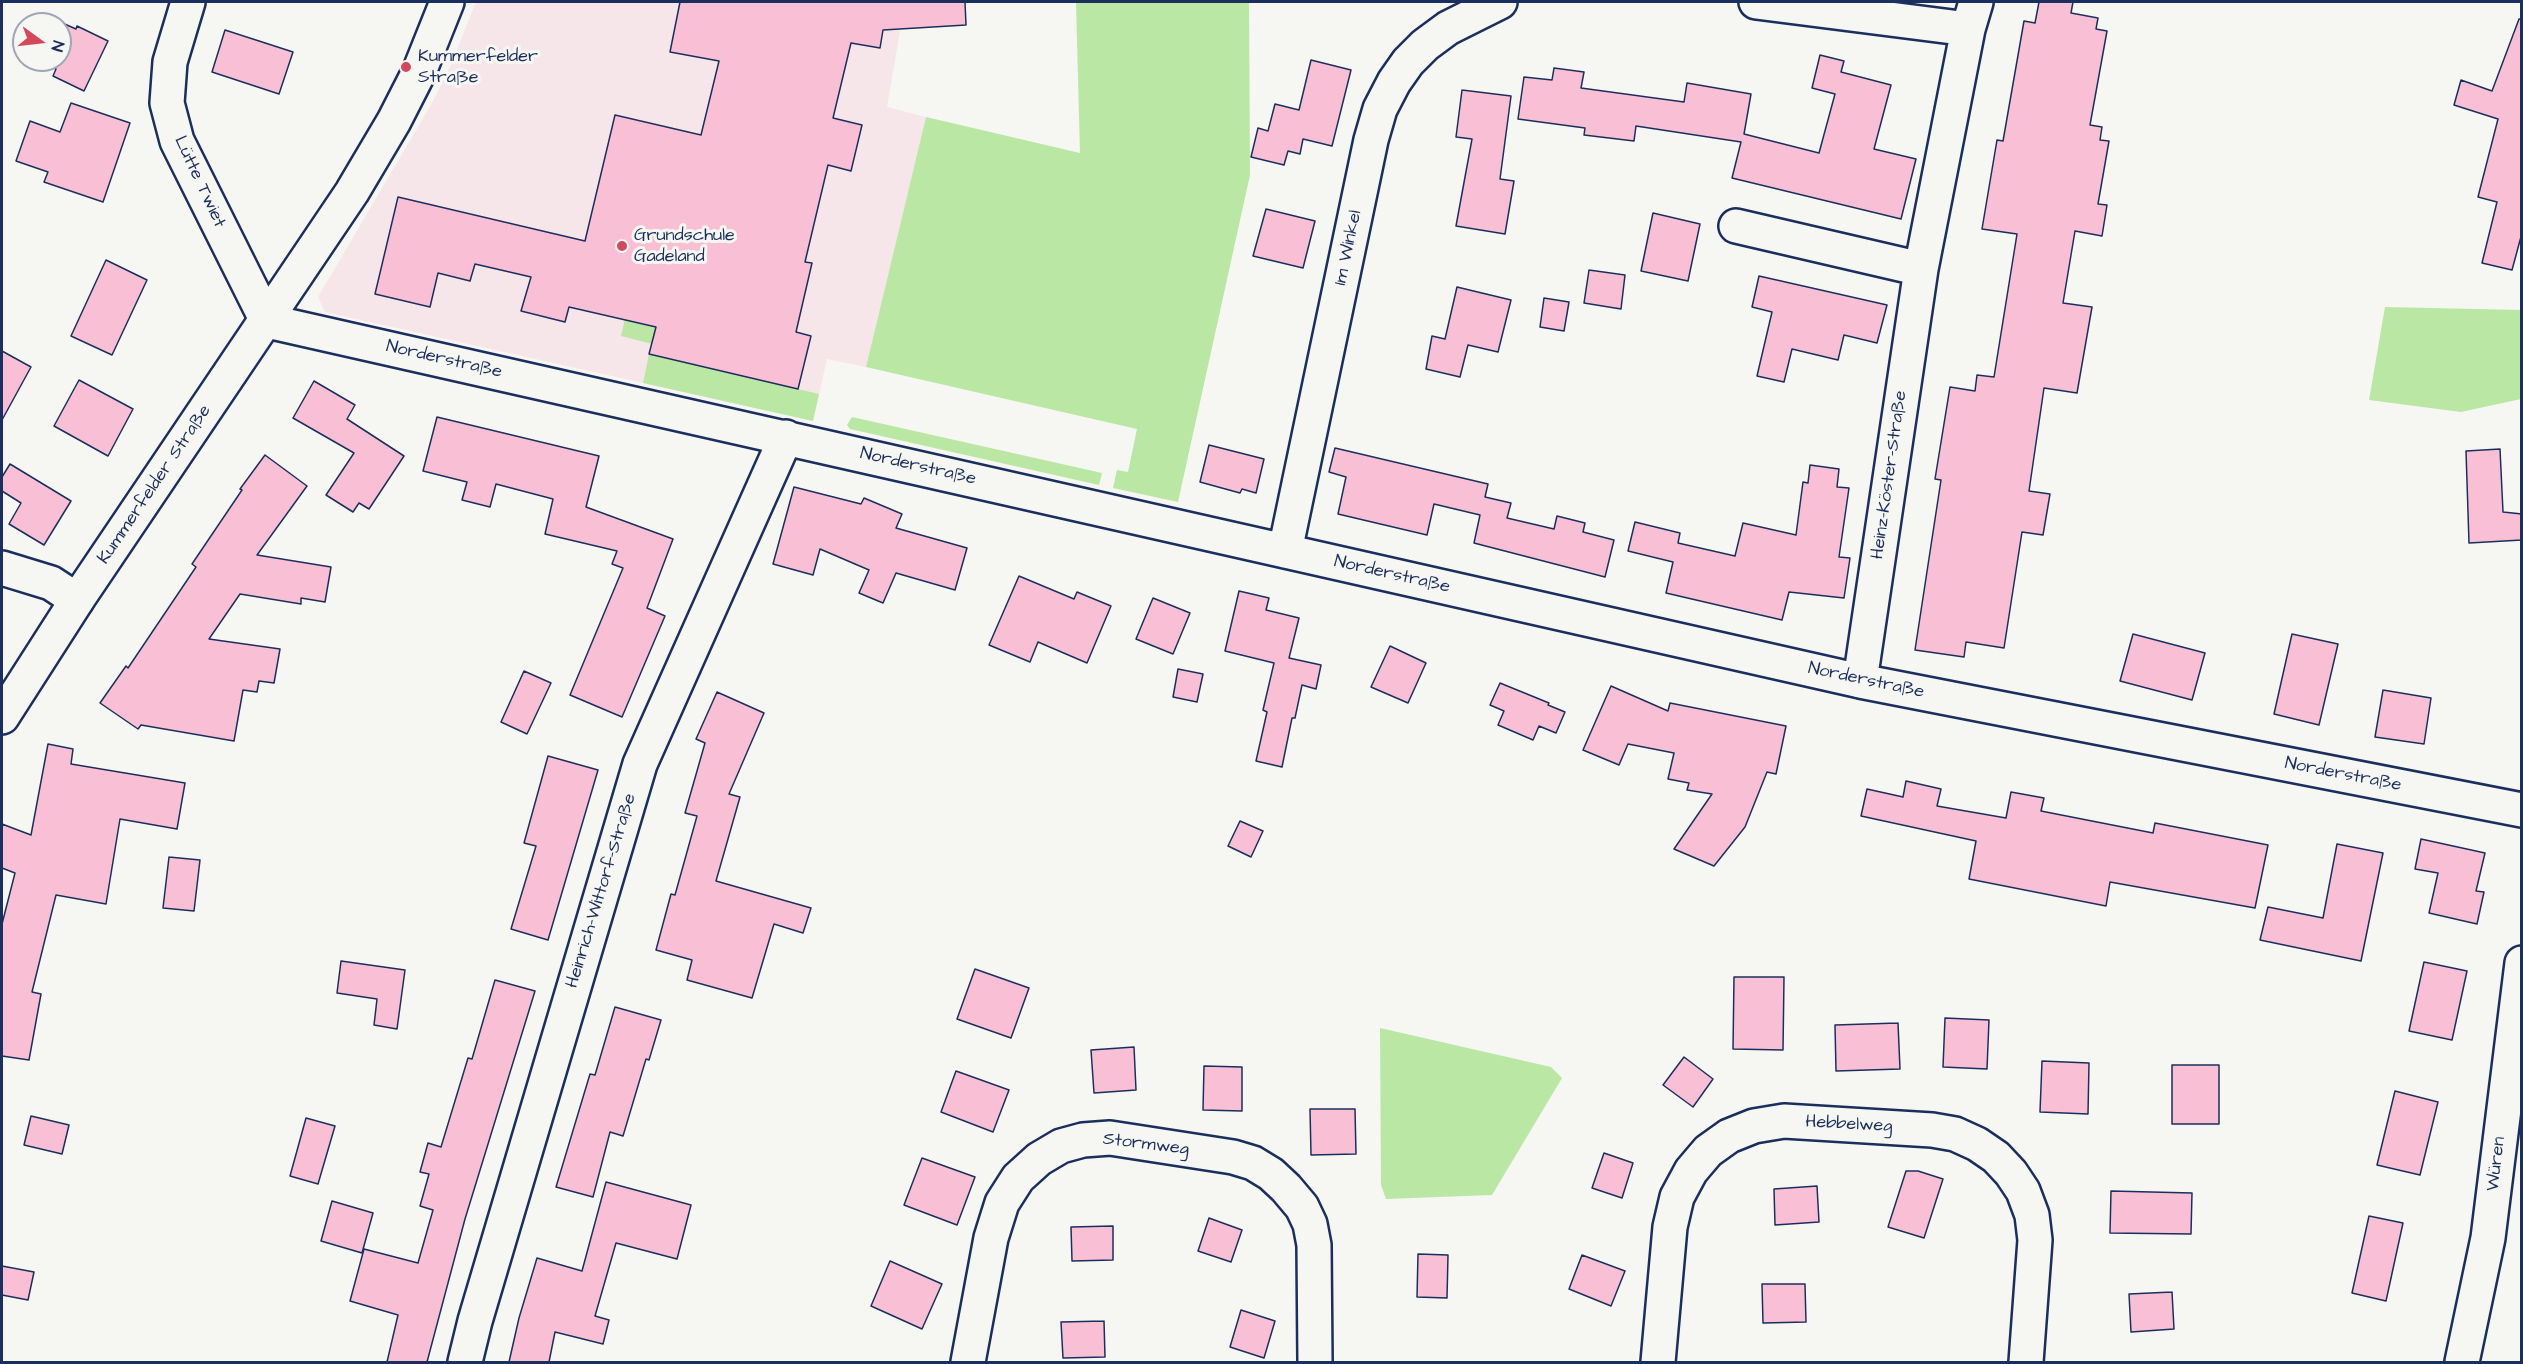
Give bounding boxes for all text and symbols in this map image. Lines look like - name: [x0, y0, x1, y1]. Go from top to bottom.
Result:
- north arrow: [12, 12, 72, 72]
- text: N: [46, 38, 69, 54]
- place label: Kummerfelder Straße: [418, 46, 538, 88]
- marker: Kummerfelder Straße: [399, 60, 413, 74]
- street label: Lütte Twiet: [168, 133, 230, 231]
- street label: Im Winkel: [1331, 208, 1367, 288]
- place label: Grundschule Gadeland: [634, 225, 735, 268]
- marker: Grundschule Gadeland: [615, 239, 629, 253]
- street label: Norderstraße: [384, 336, 504, 384]
- street label: Heinz-Köster-Straße: [1867, 389, 1913, 561]
- street label: Kummerfelder Straße: [94, 401, 216, 569]
- street label: Norderstraße: [858, 443, 978, 491]
- street label: Norderstraße: [1332, 551, 1452, 599]
- street label: Norderstraße: [1806, 658, 1926, 704]
- street label: Norderstraße: [2283, 753, 2403, 797]
- street label: Heinrich-Wittorf-Straße: [562, 791, 642, 991]
- street label: Hebbelweg: [1805, 1112, 1893, 1138]
- street label: Stormweg: [1102, 1129, 1190, 1161]
- street label: Würen: [2483, 1136, 2511, 1192]

